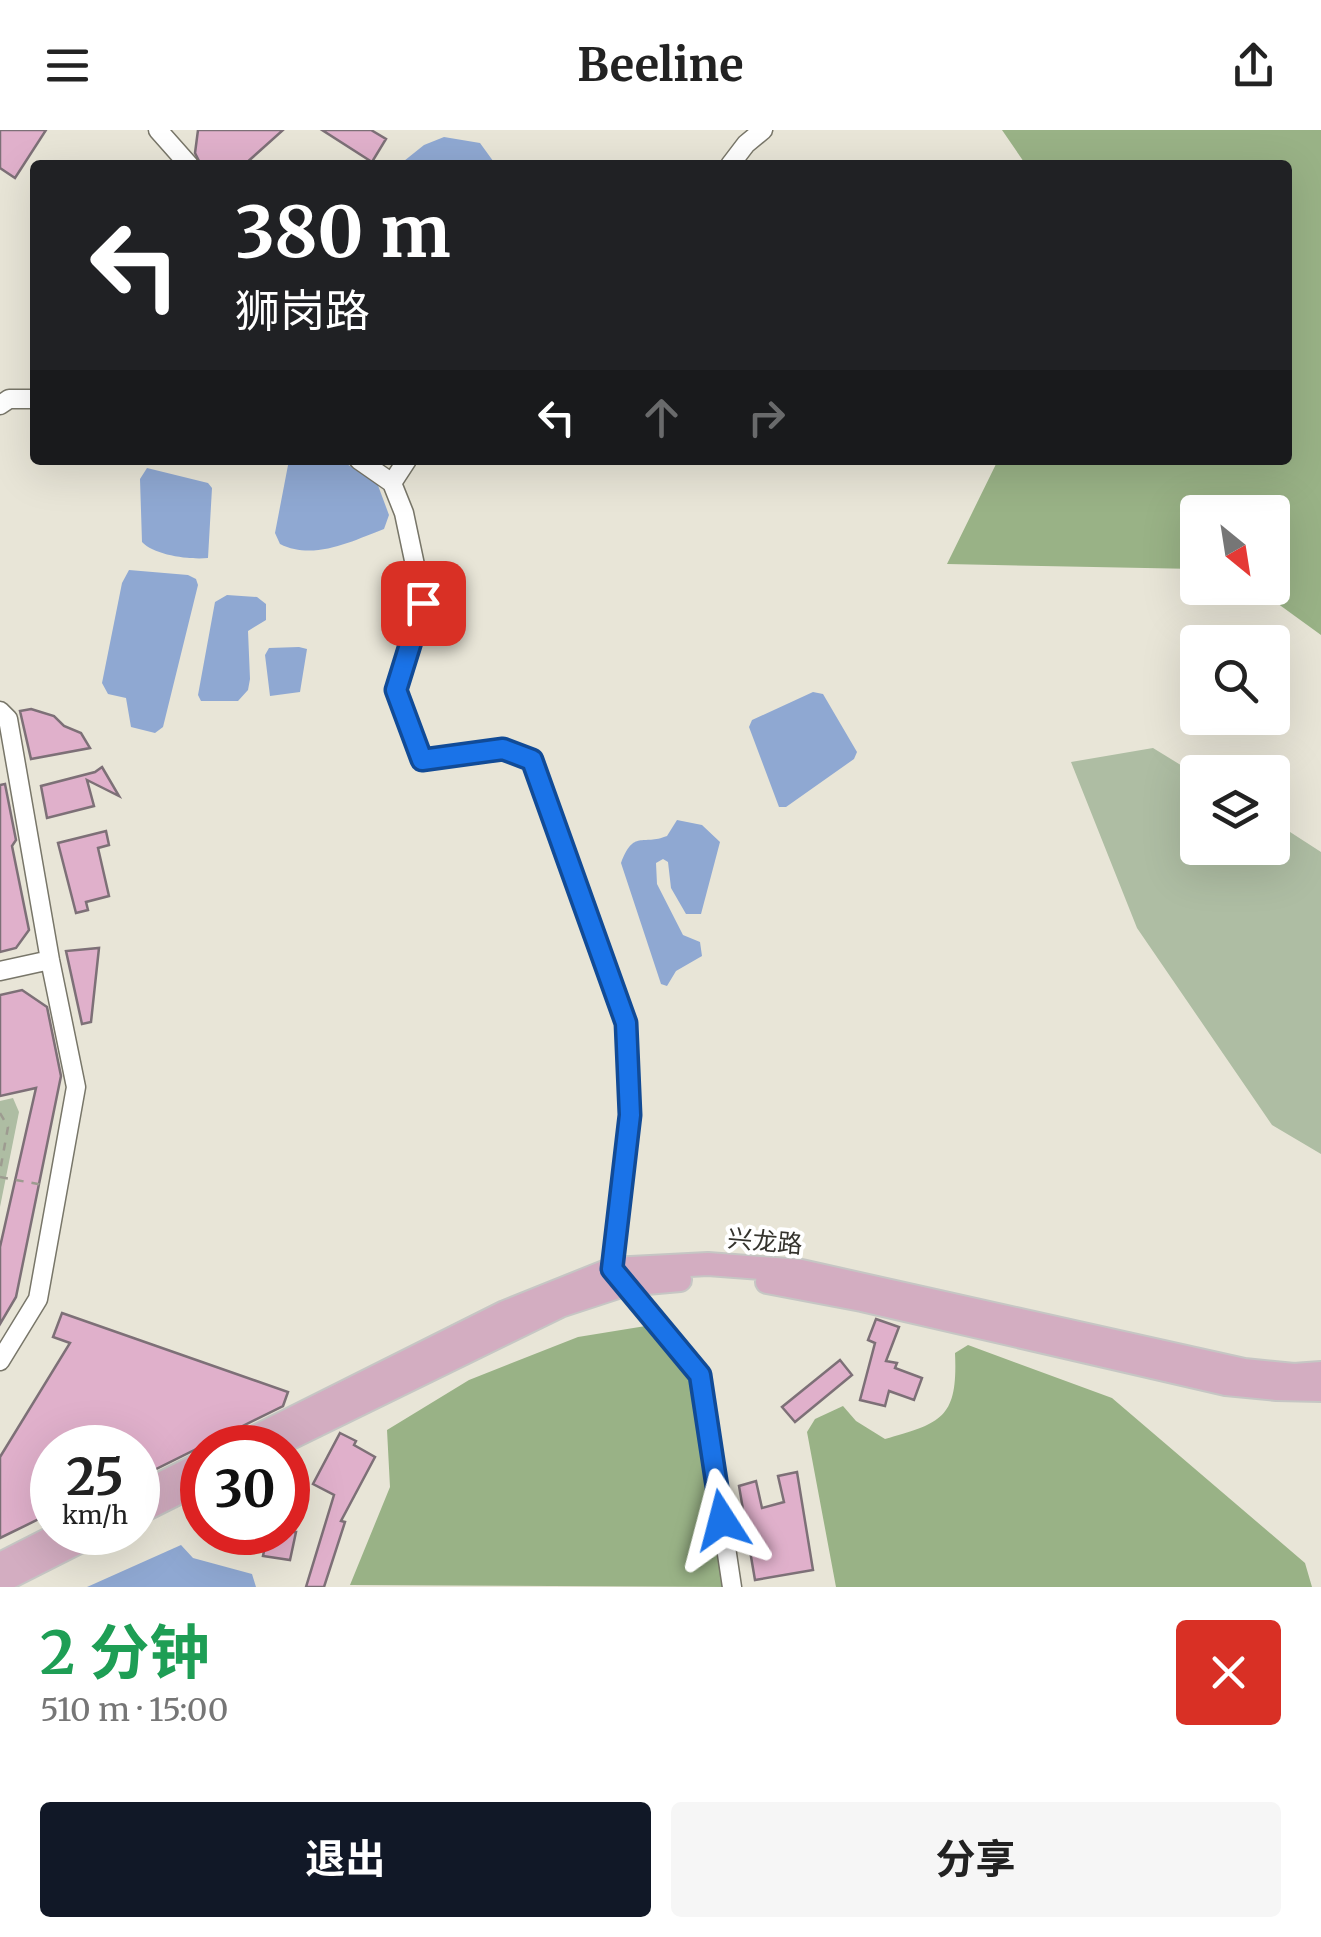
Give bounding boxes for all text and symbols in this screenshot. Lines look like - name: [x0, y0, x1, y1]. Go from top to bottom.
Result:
- text: Beeline: [577, 37, 744, 93]
- icon: menu: [40, 38, 95, 93]
- icon: share: [1226, 38, 1281, 93]
- text: 380 m: [235, 188, 451, 276]
- icon: left: [70, 200, 200, 330]
- text: 狮岗路: [235, 283, 370, 339]
- icon: left: [529, 390, 584, 445]
- icon: ahead: [634, 390, 689, 445]
- icon: right: [739, 390, 794, 445]
- north arrow: [1180, 495, 1290, 605]
- map controls: [1180, 495, 1290, 865]
- pin: [381, 561, 466, 646]
- icon: arrive: [396, 576, 451, 631]
- button: search: [1180, 625, 1290, 735]
- button: layers: [1180, 755, 1290, 865]
- street label: 兴龙路: [726, 1222, 804, 1260]
- speed limit sign: 30: [180, 1425, 310, 1555]
- text: 25: [66, 1446, 124, 1509]
- position arrow: [670, 1468, 774, 1572]
- text: km/h: [62, 1499, 128, 1531]
- text: 2 分钟: [40, 1615, 210, 1690]
- button: close: [1176, 1620, 1281, 1725]
- text: 510 m · 15:00: [40, 1690, 228, 1730]
- button: 退出: [40, 1802, 651, 1917]
- button: 分享: [671, 1802, 1281, 1917]

